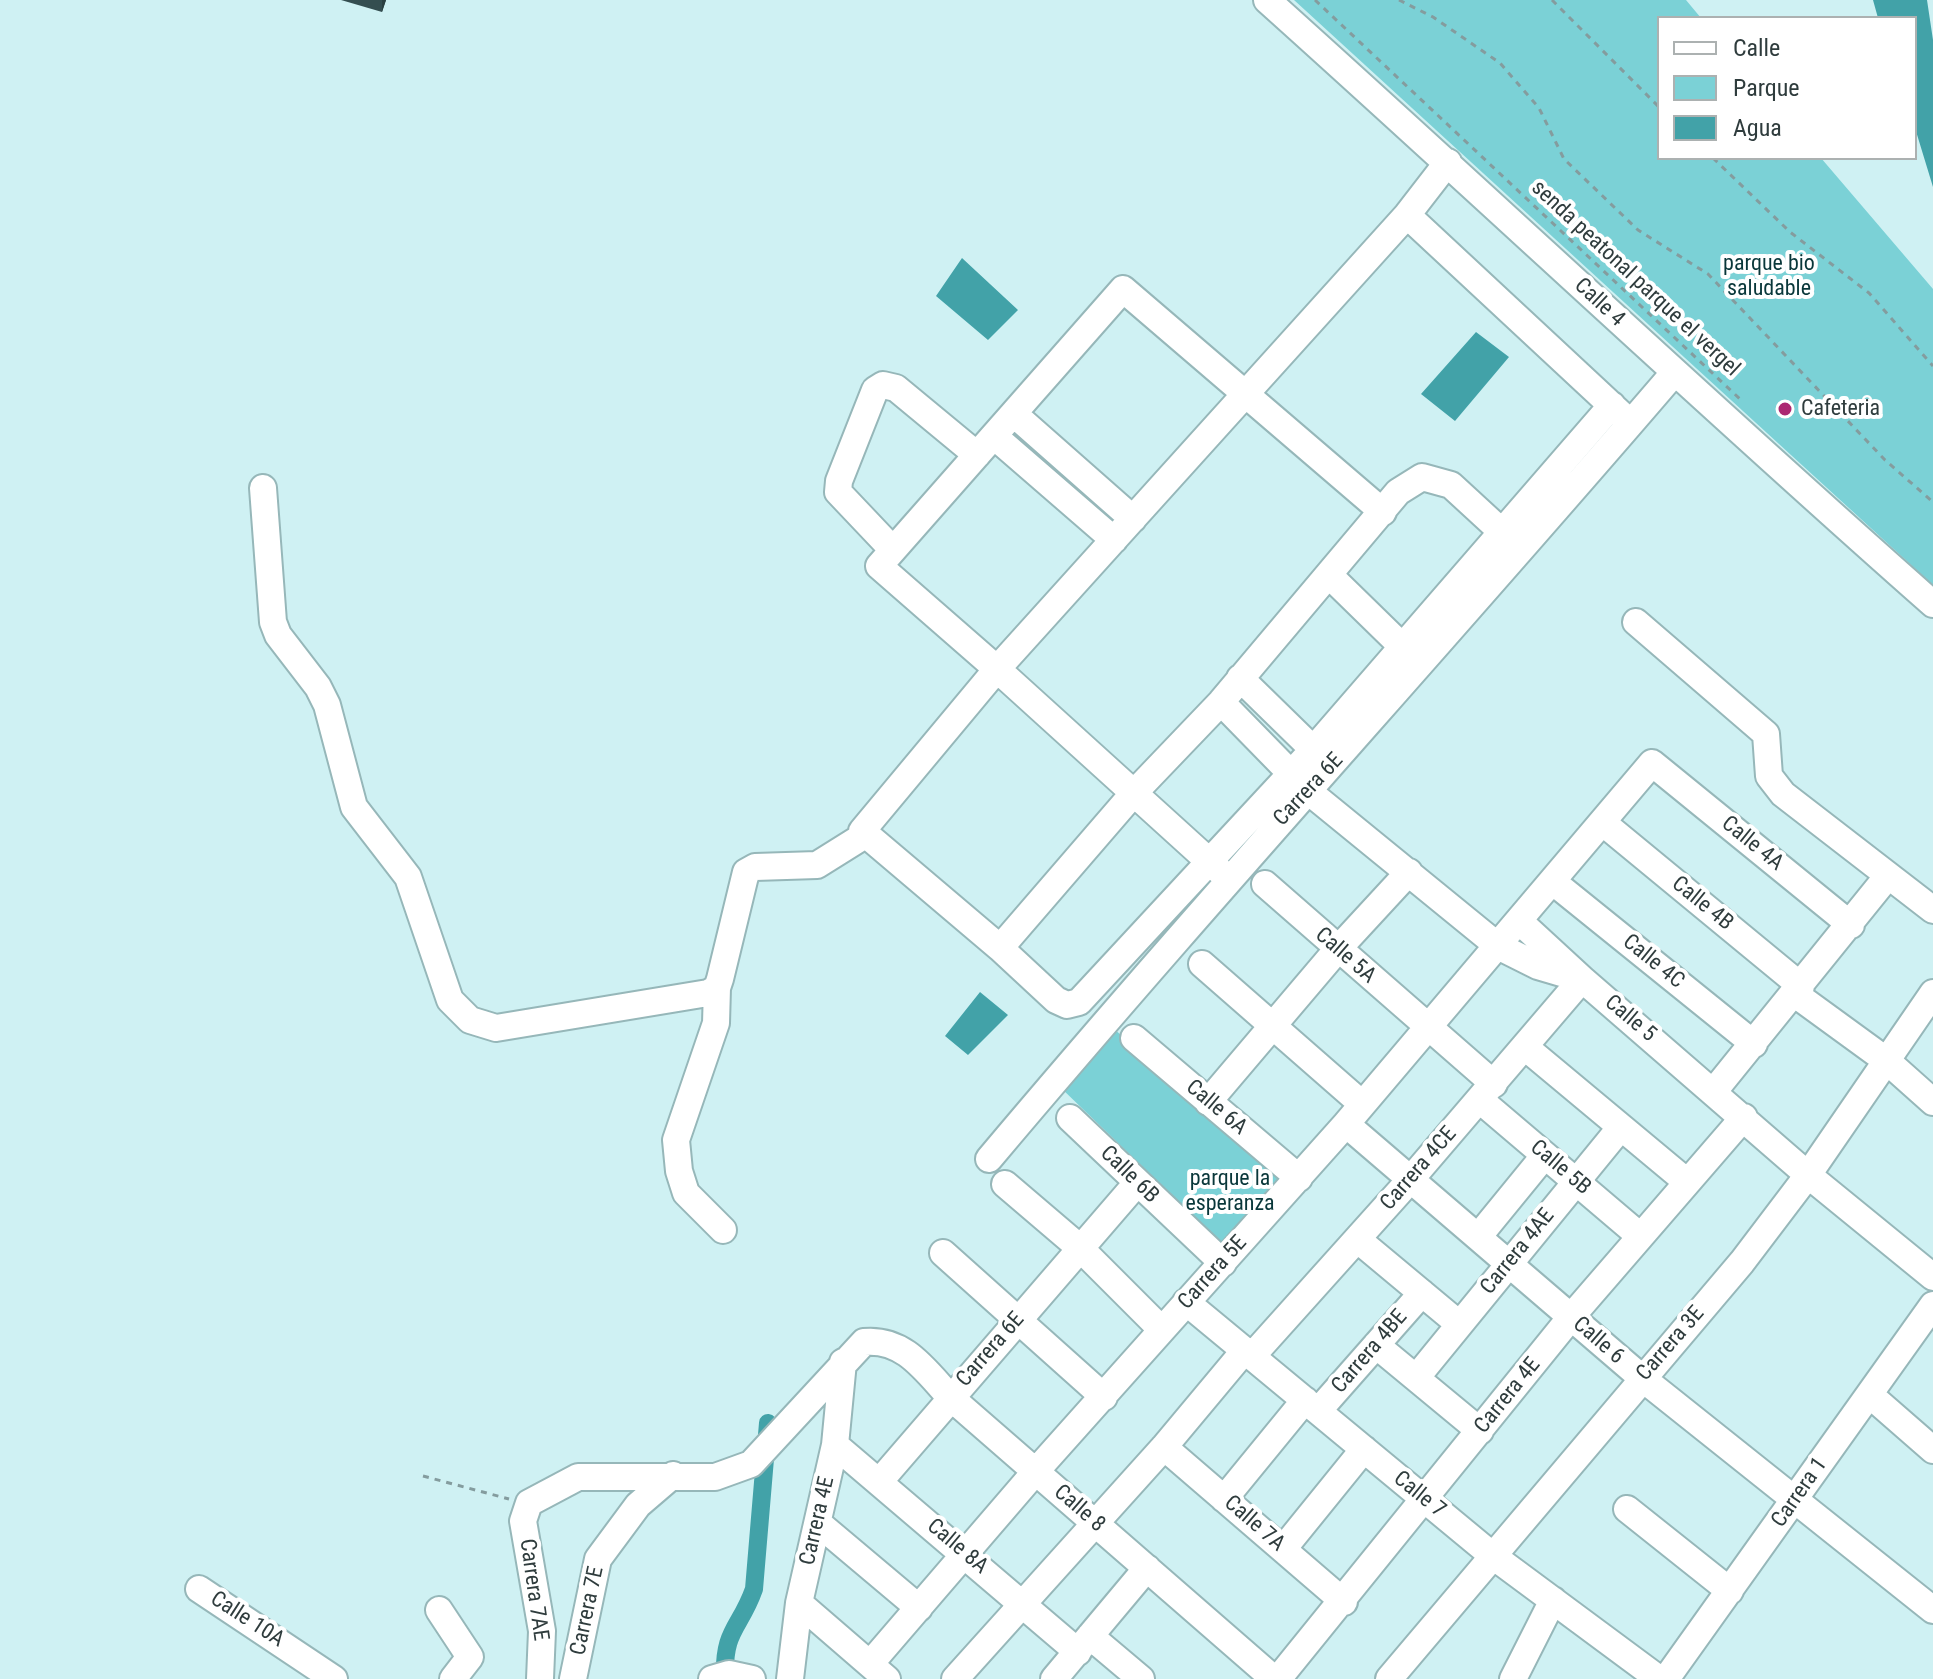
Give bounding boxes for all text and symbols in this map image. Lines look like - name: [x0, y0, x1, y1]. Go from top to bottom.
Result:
- legend: [1657, 16, 1917, 160]
- text: Calle: [1733, 34, 1780, 62]
- text: Parque: [1733, 74, 1800, 102]
- text: Agua: [1733, 114, 1782, 142]
- street label: senda peatonal parque el vergel: [1525, 175, 1745, 383]
- park label: parque bio saludable: [1723, 251, 1815, 302]
- street label: Calle 4: [1568, 273, 1630, 333]
- place label: Cafeteria: [1801, 396, 1880, 422]
- marker: Cafeteria: [1776, 400, 1794, 418]
- street label: Carrera 6E: [1269, 748, 1349, 832]
- street label: Calle 4A: [1716, 811, 1788, 877]
- street label: Calle 4B: [1666, 871, 1738, 937]
- street label: Calle 5A: [1309, 922, 1381, 990]
- street label: Calle 4C: [1617, 929, 1689, 995]
- street label: Calle 5: [1599, 990, 1661, 1048]
- street label: Calle 6A: [1180, 1075, 1252, 1141]
- street label: Carrera 4CE: [1375, 1122, 1463, 1216]
- street label: Calle 5B: [1524, 1135, 1596, 1201]
- street label: Calle 6B: [1094, 1141, 1164, 1209]
- park label: parque la esperanza: [1185, 1166, 1275, 1218]
- street label: Carrera 4AE: [1475, 1204, 1561, 1300]
- street label: Carrera 5E: [1173, 1231, 1253, 1315]
- street label: Carrera 3E: [1631, 1301, 1711, 1387]
- street label: Carrera 4BE: [1327, 1305, 1413, 1399]
- street label: Carrera 6E: [951, 1307, 1031, 1393]
- street label: Calle 6: [1567, 1312, 1629, 1370]
- street label: Carrera 4E: [1469, 1353, 1547, 1439]
- street label: Carrera 1: [1766, 1453, 1834, 1533]
- street label: Calle 7: [1388, 1466, 1450, 1524]
- street label: Carrera 4E: [795, 1474, 841, 1568]
- street label: Calle 8: [1048, 1480, 1110, 1538]
- street label: Calle 7A: [1218, 1490, 1290, 1558]
- street label: Calle 8A: [921, 1514, 993, 1580]
- street label: Carrera 7AE: [513, 1537, 553, 1643]
- street label: Carrera 7E: [566, 1564, 610, 1658]
- street label: Calle 10A: [205, 1586, 289, 1654]

